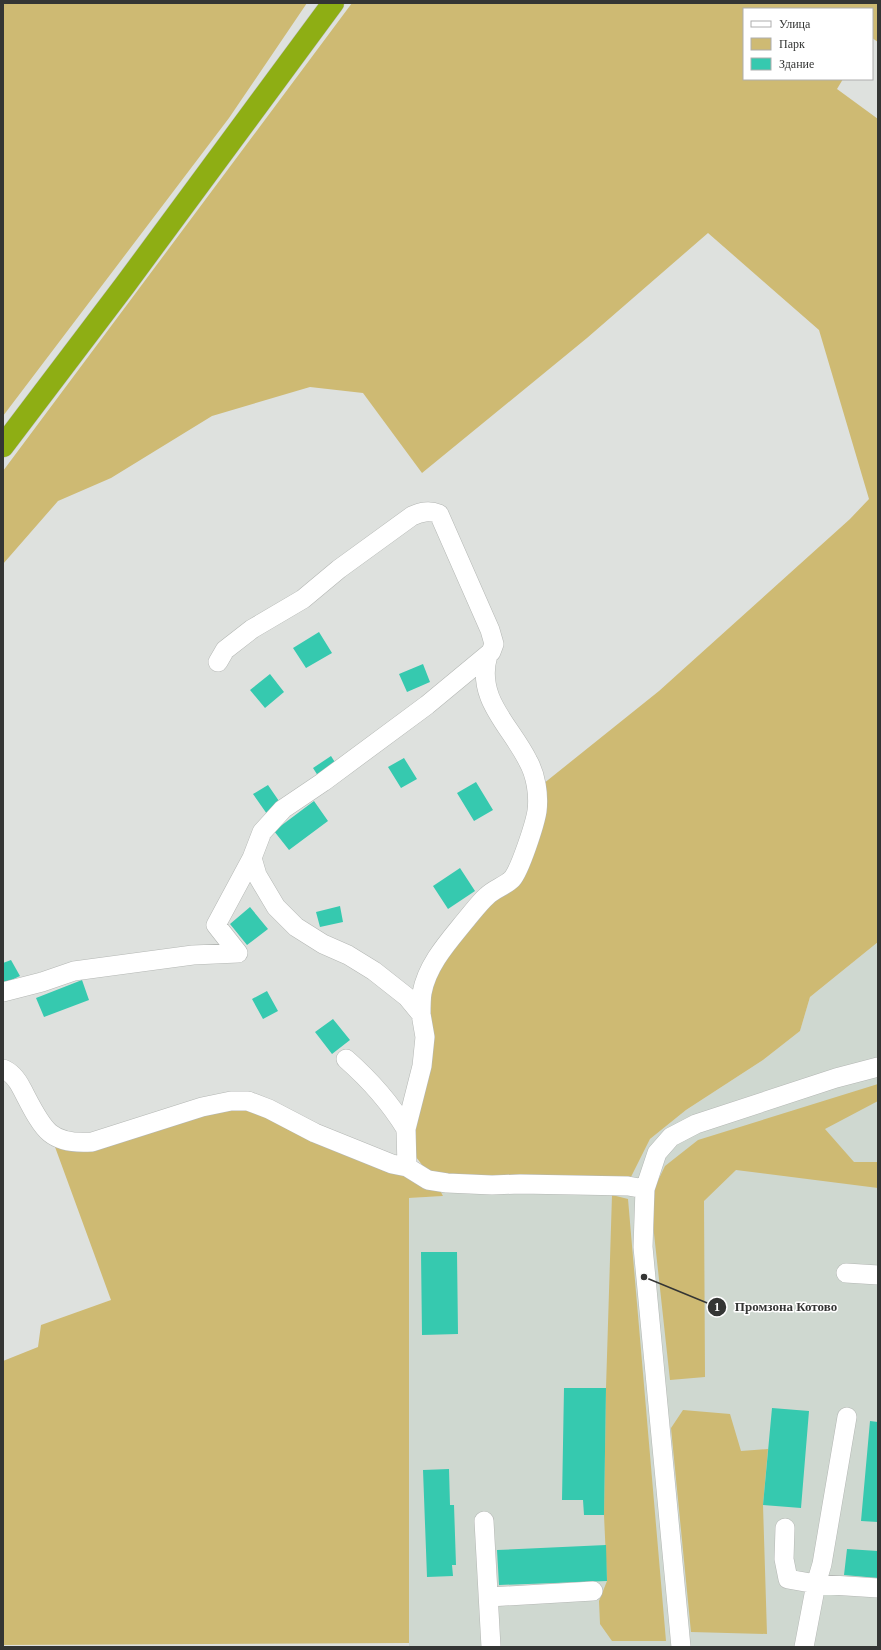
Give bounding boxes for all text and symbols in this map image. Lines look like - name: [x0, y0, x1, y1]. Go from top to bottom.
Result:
- legend: [743, 8, 873, 80]
- text: Улица: [779, 17, 811, 31]
- text: Парк: [779, 37, 805, 51]
- text: Здание: [779, 57, 814, 71]
- callout: Промзона Котово: [707, 1294, 846, 1319]
- text: Промзона Котово: [735, 1299, 837, 1314]
- text: 1: [714, 1300, 720, 1314]

